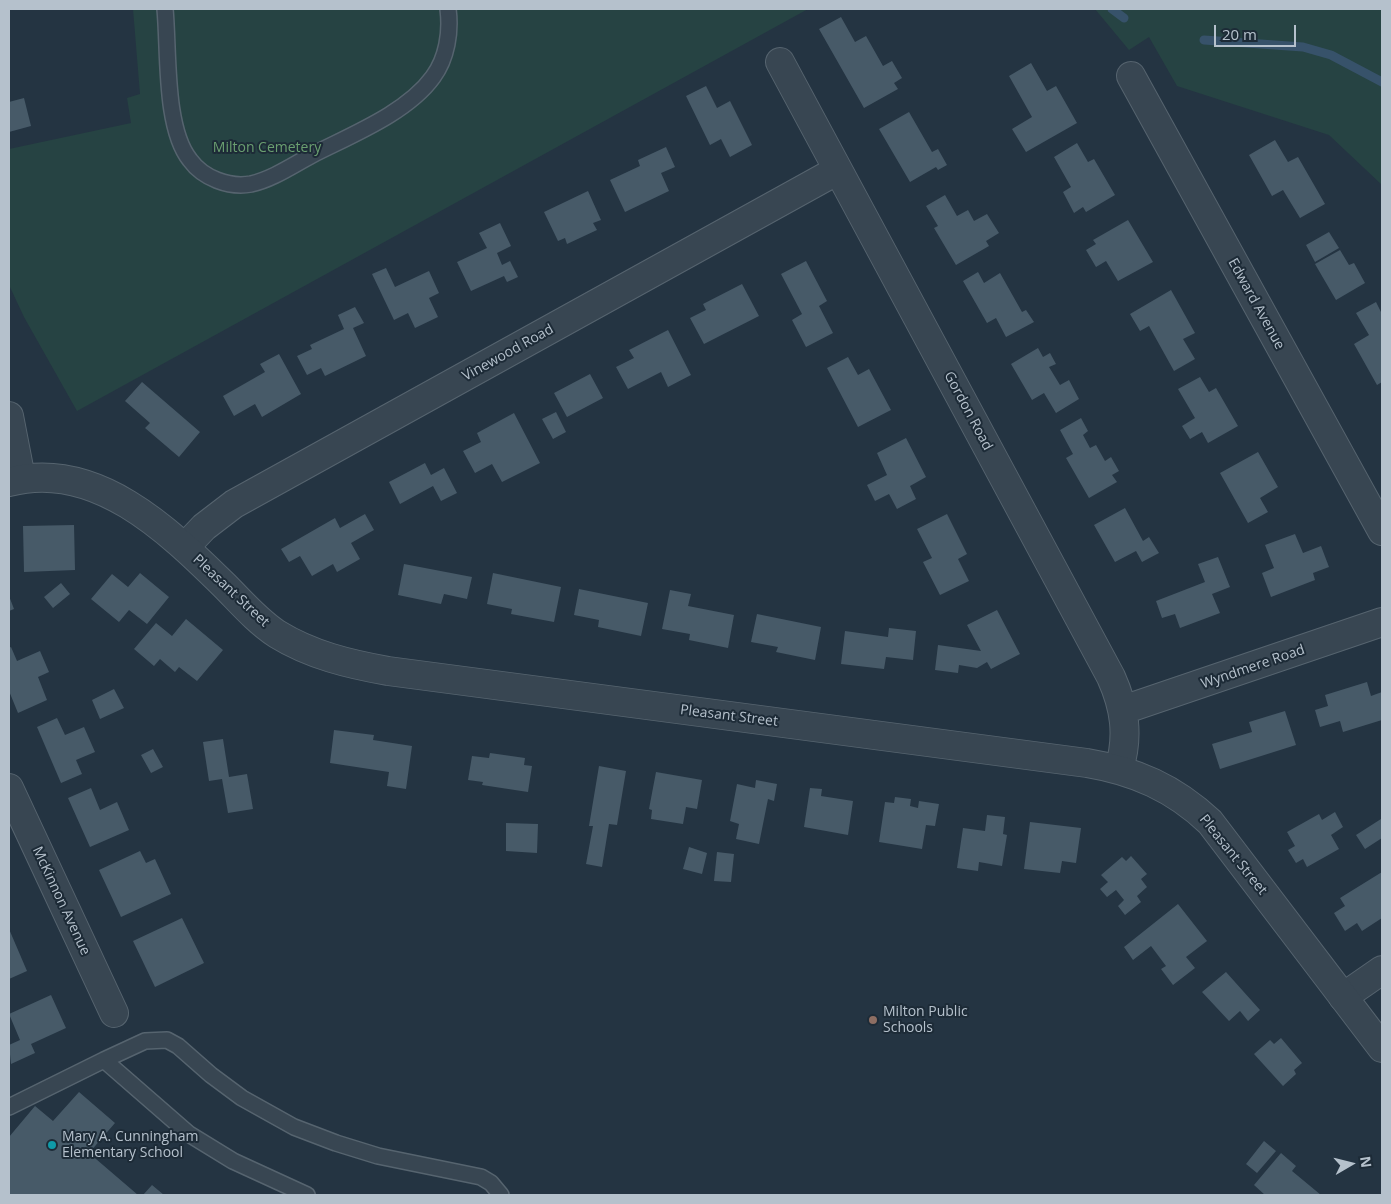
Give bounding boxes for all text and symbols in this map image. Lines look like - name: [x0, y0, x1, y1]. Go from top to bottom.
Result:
- scale bar: [1216, 15, 1298, 47]
- text: 20 m: [1222, 24, 1257, 44]
- park label: Milton Cemetery: [213, 140, 321, 156]
- street label: Edward Avenue: [1224, 255, 1288, 353]
- street label: Vinewood Road: [459, 321, 557, 385]
- street label: Gordon Road: [940, 369, 996, 453]
- street label: Pleasant Street: [189, 551, 273, 631]
- street label: Wyndmere Road: [1199, 641, 1307, 693]
- street label: Pleasant Street: [679, 702, 779, 730]
- street label: Pleasant Street: [1196, 811, 1270, 899]
- street label: McKinnon Avenue: [28, 844, 94, 958]
- place label: Milton Public Schools: [883, 1004, 968, 1036]
- marker: Milton Public Schools: [867, 1014, 879, 1026]
- place label: Mary A. Cunningham Elementary School: [62, 1129, 199, 1162]
- marker: Mary A. Cunningham Elementary School: [46, 1139, 58, 1151]
- north arrow: [1326, 1139, 1376, 1189]
- text: N: [1356, 1155, 1377, 1169]

